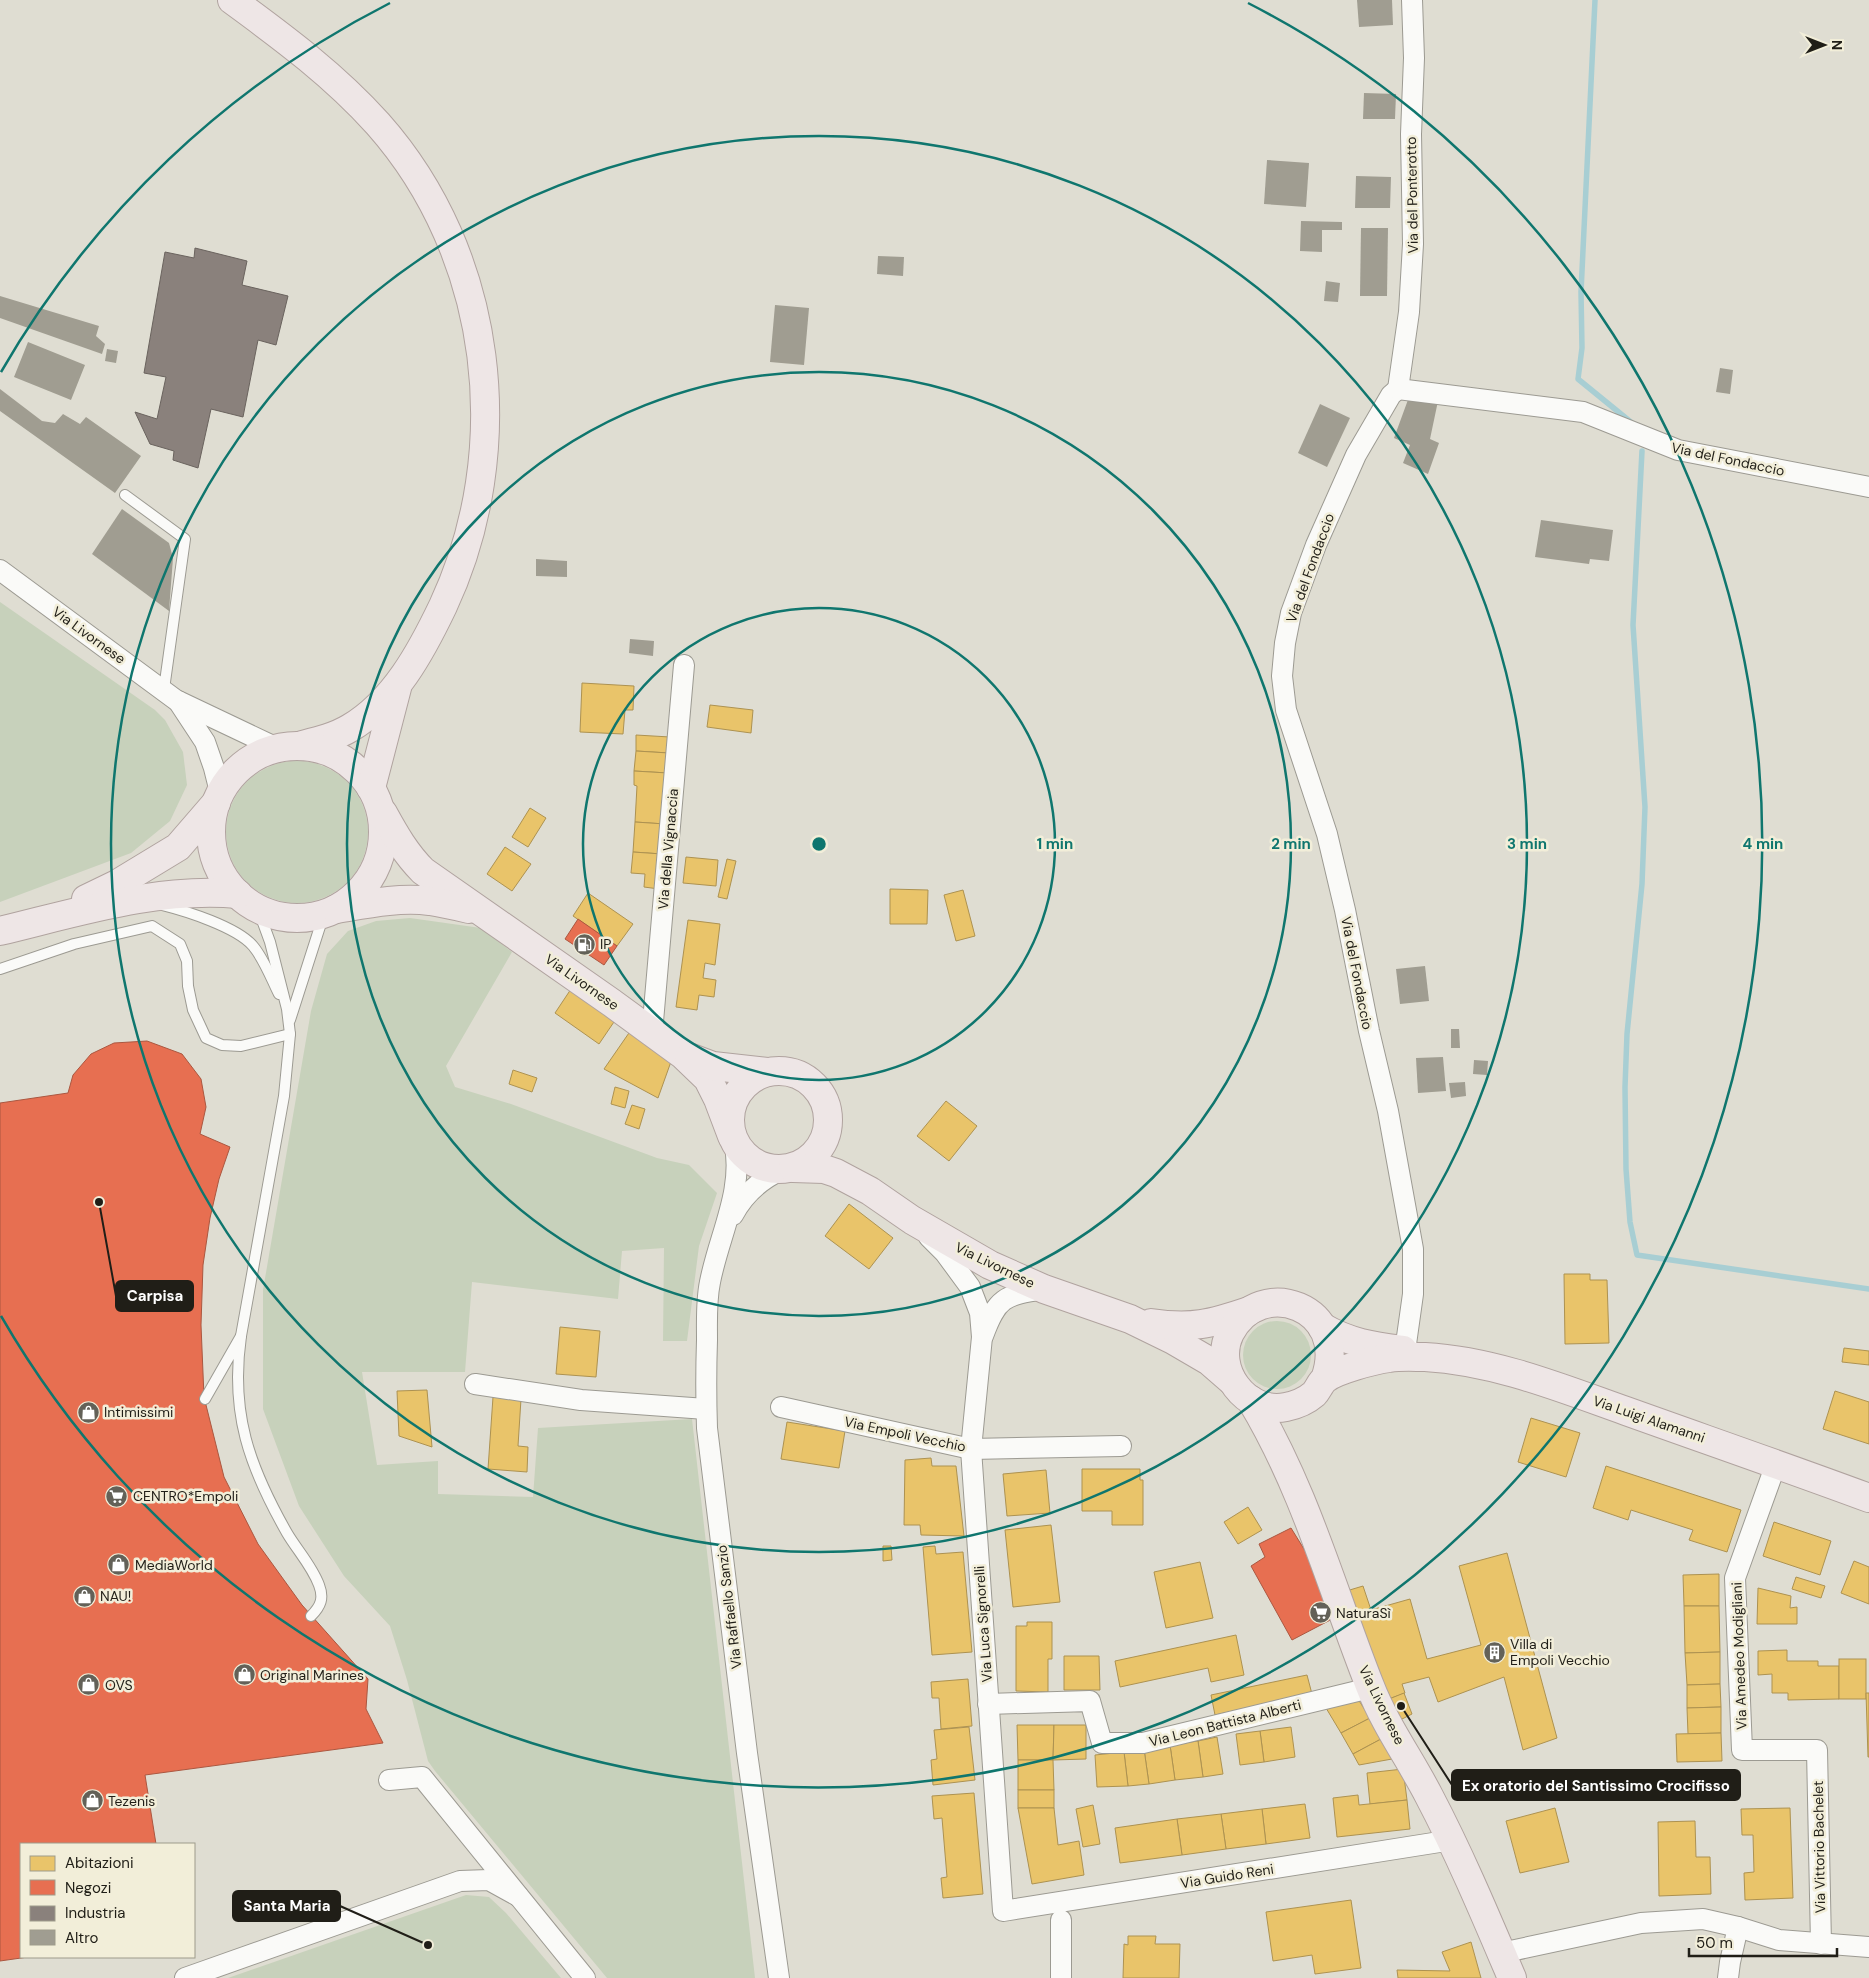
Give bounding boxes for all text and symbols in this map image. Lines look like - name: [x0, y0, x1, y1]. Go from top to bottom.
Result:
- north arrow: [1799, 20, 1849, 70]
- text: N: [1828, 40, 1846, 50]
- street label: Via del Ponterotto: [1402, 136, 1422, 254]
- street label: Via del Fondaccio: [1670, 438, 1786, 480]
- street label: Via del Fondaccio: [1282, 511, 1338, 625]
- street label: Via Livornese: [49, 602, 129, 668]
- street label: Via della Vignaccia: [654, 788, 682, 910]
- text: 1 min: [1037, 834, 1073, 854]
- text: 2 min: [1271, 834, 1311, 854]
- text: 3 min: [1507, 834, 1547, 854]
- text: 4 min: [1743, 834, 1783, 854]
- centre of rings: [810, 835, 828, 853]
- street label: Via del Fondaccio: [1337, 915, 1377, 1031]
- fuel station icon: IP: [572, 932, 596, 956]
- place label: IP: [600, 935, 611, 953]
- street label: Via Livornese: [541, 950, 623, 1014]
- street label: Via Livornese: [952, 1238, 1038, 1292]
- callout: Carpisa: [116, 1281, 193, 1311]
- text: Carpisa: [127, 1286, 183, 1306]
- street label: Via Luigi Alamanni: [1591, 1391, 1707, 1447]
- shop icon: Intimissimi: [76, 1400, 100, 1424]
- place label: Intimissimi: [104, 1403, 173, 1421]
- street label: Via Empoli Vecchio: [843, 1412, 967, 1456]
- supermarket icon: CENTRO*Empoli: [105, 1484, 129, 1508]
- place label: CENTRO*Empoli: [133, 1487, 238, 1505]
- street label: Via Raffaello Sanzio: [712, 1544, 746, 1670]
- shop icon: MediaWorld: [107, 1553, 131, 1577]
- place label: MediaWorld: [135, 1556, 213, 1574]
- street label: Via Luca Signorelli: [970, 1565, 996, 1683]
- street label: Via Amedeo Modigliani: [1727, 1582, 1751, 1730]
- shop icon: NAU!: [72, 1584, 96, 1608]
- place label: NAU!: [100, 1587, 131, 1605]
- supermarket icon: NaturaSì: [1308, 1601, 1332, 1625]
- place label: NaturaSì: [1336, 1604, 1392, 1622]
- place label: Villa di Empoli Vecchio: [1510, 1635, 1610, 1669]
- building icon: Villa di Empoli Vecchio: [1482, 1640, 1506, 1664]
- street label: Via Livornese: [1355, 1662, 1409, 1748]
- shop icon: Original Marines: [232, 1663, 256, 1687]
- place label: Original Marines: [260, 1666, 364, 1684]
- shop icon: OVS: [77, 1673, 101, 1697]
- place label: OVS: [105, 1676, 133, 1694]
- street label: Via Leon Battista Alberti: [1147, 1695, 1303, 1751]
- callout: Ex oratorio del Santissimo Crocifisso: [1452, 1770, 1740, 1800]
- text: Ex oratorio del Santissimo Crocifisso: [1462, 1776, 1730, 1796]
- street label: Via Vittorio Bachelet: [1809, 1780, 1829, 1914]
- shop icon: Tezenis: [80, 1789, 104, 1813]
- place label: Tezenis: [108, 1792, 155, 1810]
- legend: [20, 1843, 195, 1958]
- text: Abitazioni: [65, 1853, 134, 1873]
- street label: Via Guido Reni: [1179, 1860, 1275, 1892]
- text: Negozi: [65, 1878, 111, 1898]
- callout: Santa Maria: [233, 1891, 340, 1921]
- text: Santa Maria: [243, 1896, 331, 1916]
- text: Industria: [65, 1903, 126, 1923]
- scale bar: [1689, 1926, 1836, 1958]
- text: Altro: [65, 1928, 98, 1948]
- text: 50 m: [1696, 1933, 1733, 1953]

